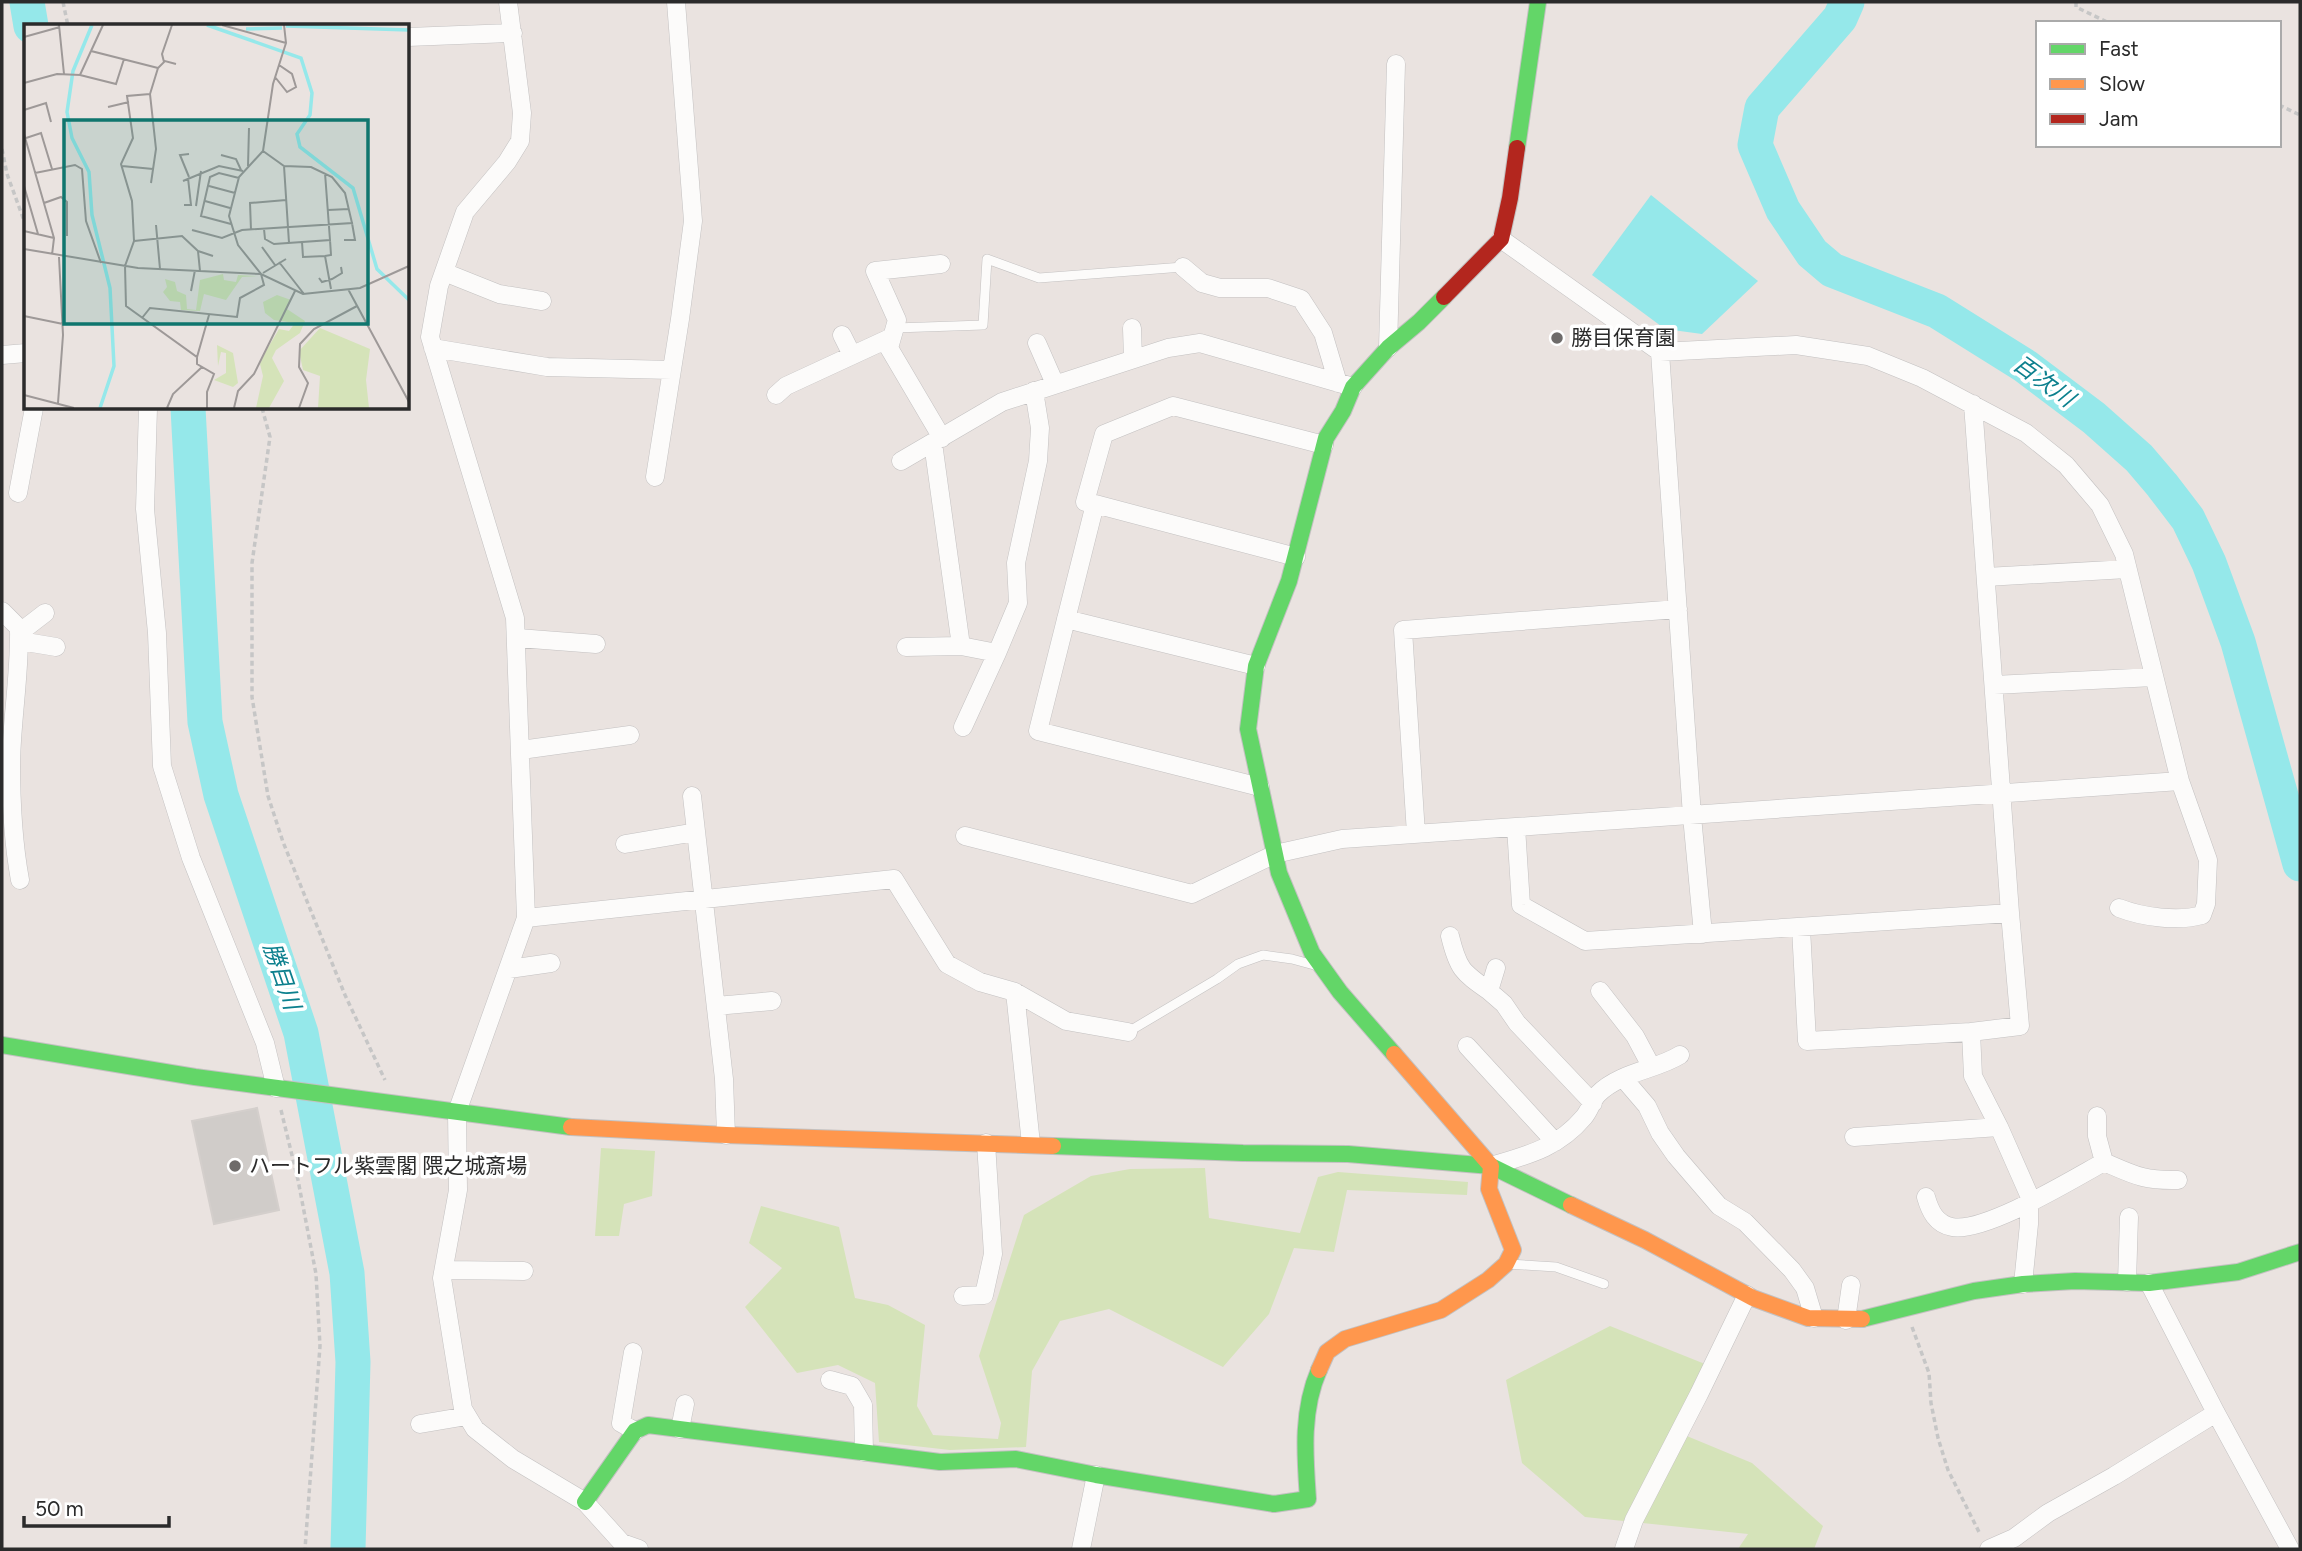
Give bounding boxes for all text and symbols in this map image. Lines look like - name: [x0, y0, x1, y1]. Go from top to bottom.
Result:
- legend: [2036, 21, 2281, 147]
- inset map: [24, 24, 410, 410]
- text: Fast: [2099, 36, 2139, 61]
- text: Slow: [2099, 71, 2145, 96]
- text: Jam: [2099, 106, 2138, 131]
- place label: 勝目保育園: [1571, 325, 1676, 350]
- marker: 勝目保育園: [1549, 330, 1565, 346]
- water label: 百次川: [2008, 349, 2083, 414]
- water label: 勝目川: [258, 939, 307, 1016]
- place label: ハートフル紫雲閣 隈之城斎場: [249, 1153, 527, 1178]
- marker: ハートフル紫雲閣 隈之城斎場: [227, 1158, 243, 1174]
- scale bar: [24, 1484, 170, 1528]
- text: 50 m: [35, 1496, 84, 1521]

